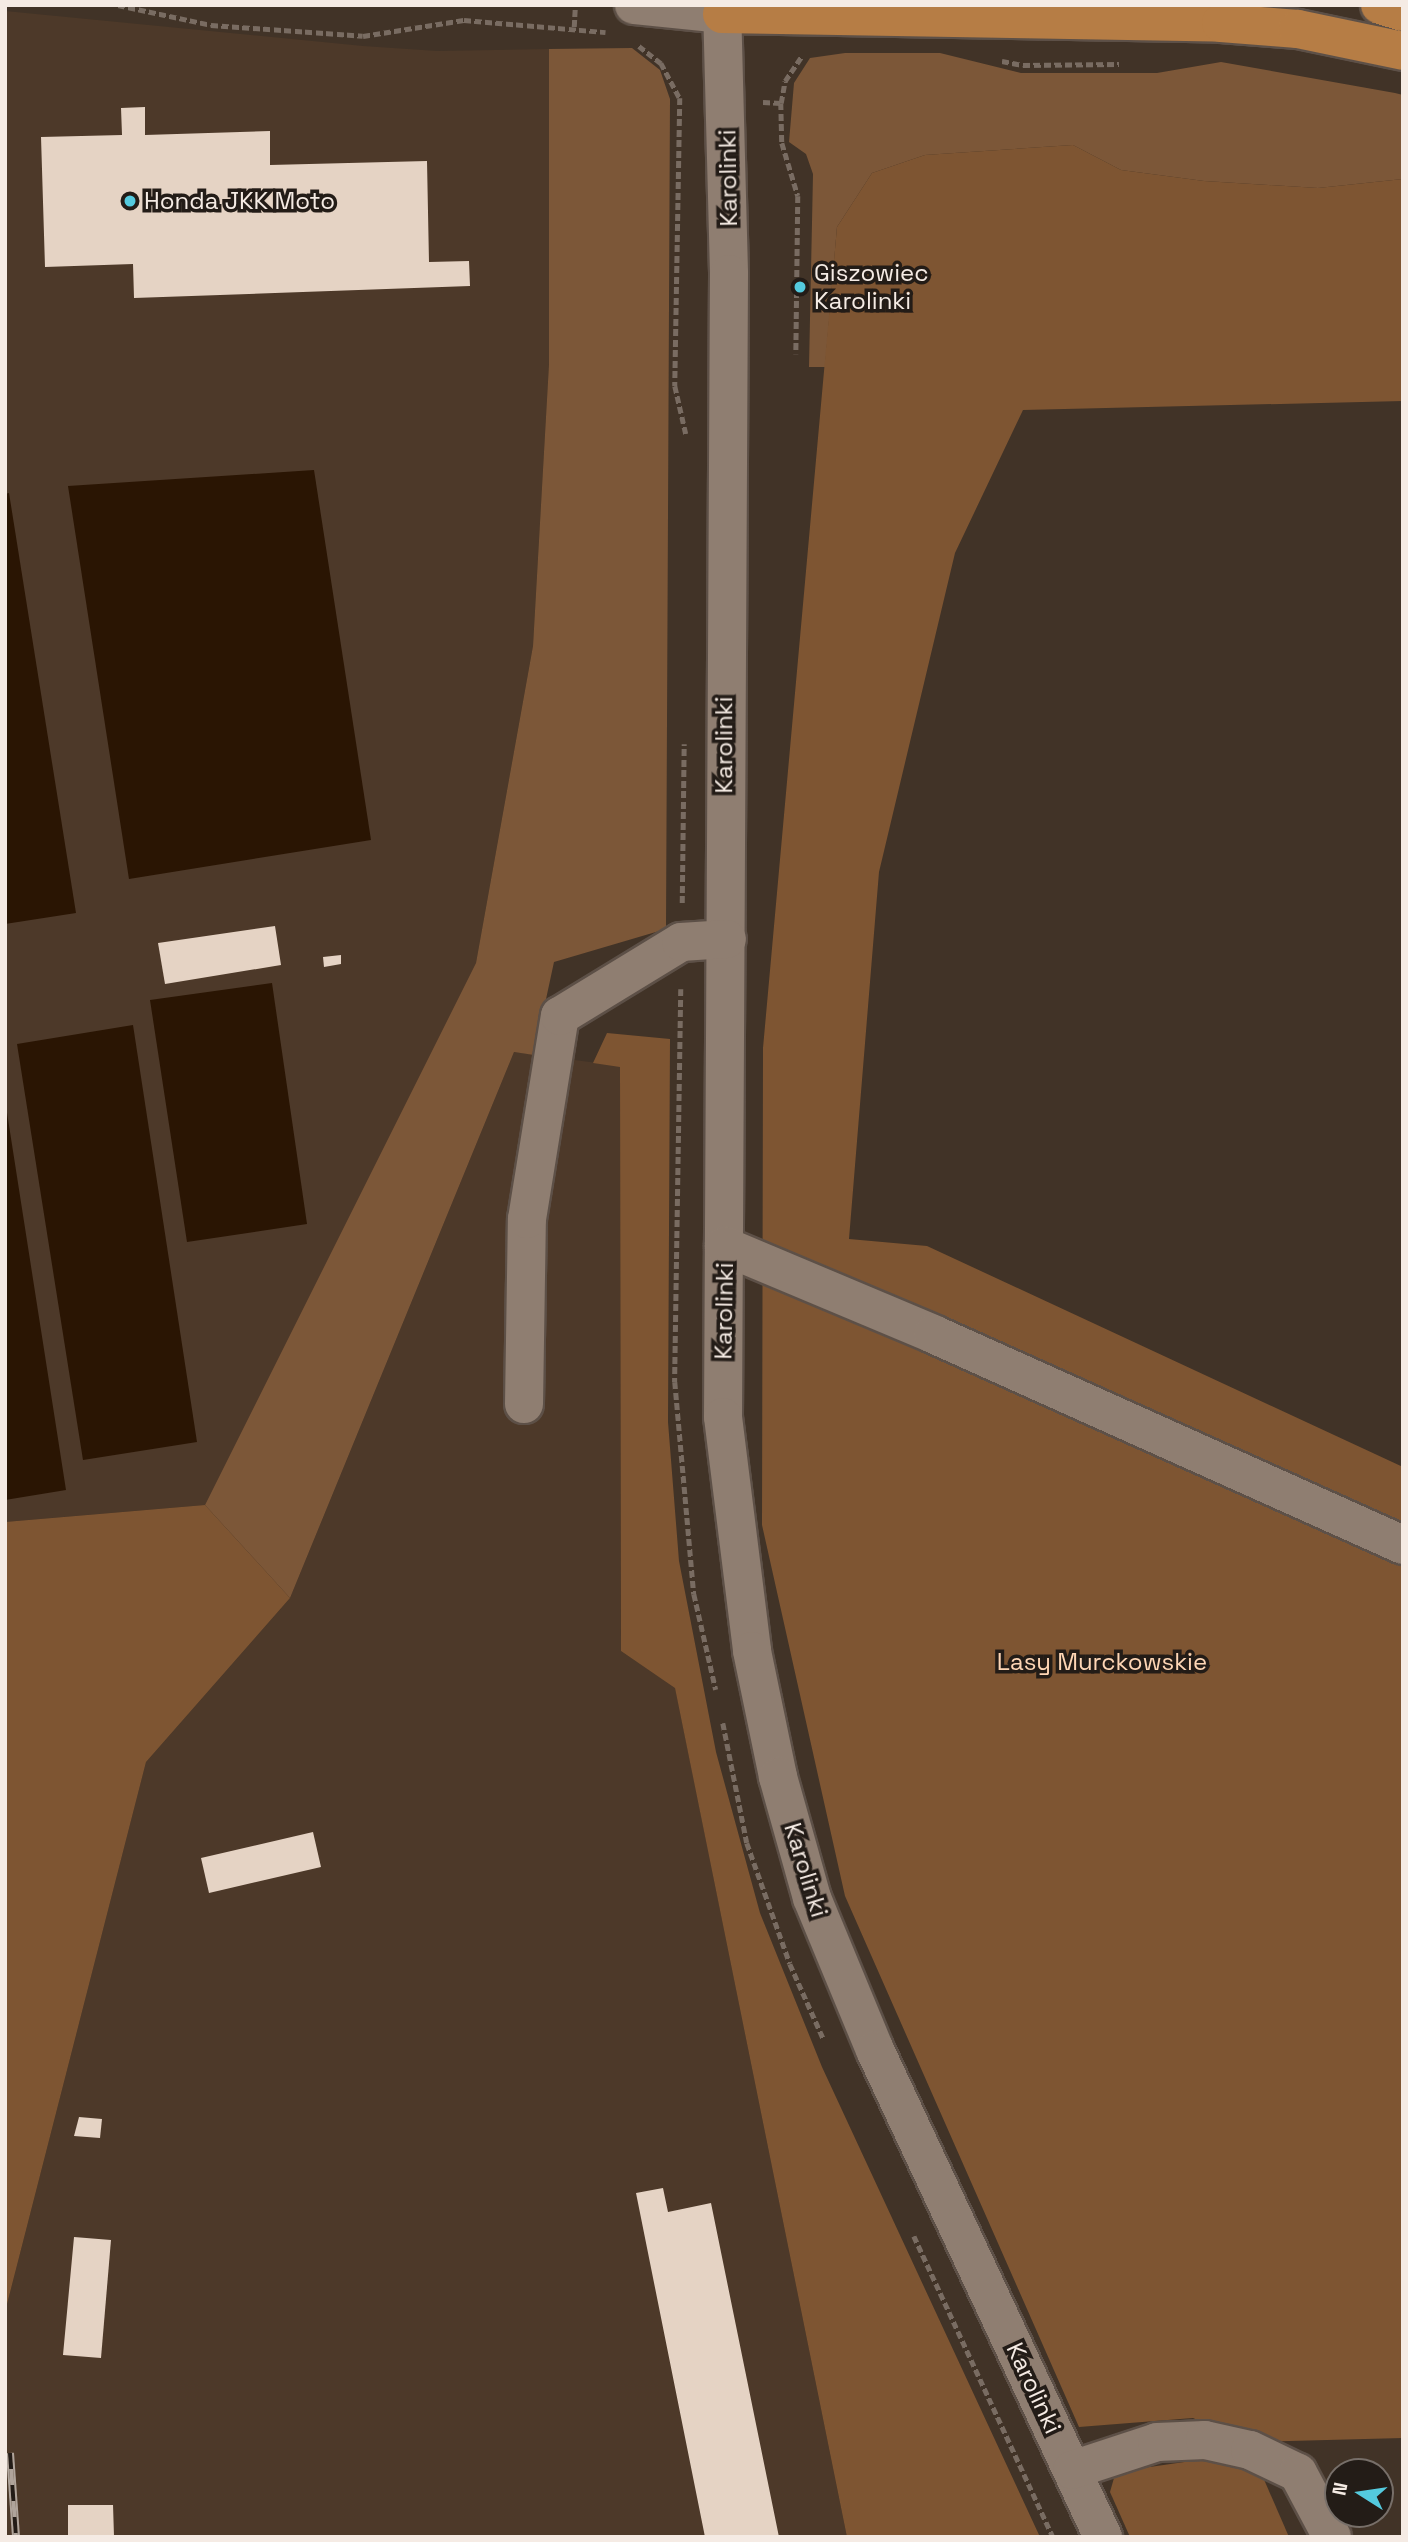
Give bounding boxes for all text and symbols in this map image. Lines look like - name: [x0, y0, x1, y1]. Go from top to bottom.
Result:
- street label: Karolinki: [713, 129, 743, 227]
- place label: Honda JKK Moto: [144, 187, 335, 215]
- marker: Honda JKK Moto: [122, 193, 138, 209]
- place label: Giszowiec Karolinki: [814, 259, 929, 315]
- marker: Giszowiec Karolinki: [792, 279, 808, 295]
- street label: Karolinki: [710, 696, 738, 794]
- street label: Karolinki: [709, 1262, 739, 1360]
- park label: Lasy Murckowskie: [997, 1648, 1207, 1676]
- street label: Karolinki: [778, 1819, 834, 1921]
- street label: Karolinki: [1000, 2338, 1068, 2438]
- north arrow: [1324, 2458, 1394, 2528]
- text: N: [1326, 2480, 1353, 2498]

